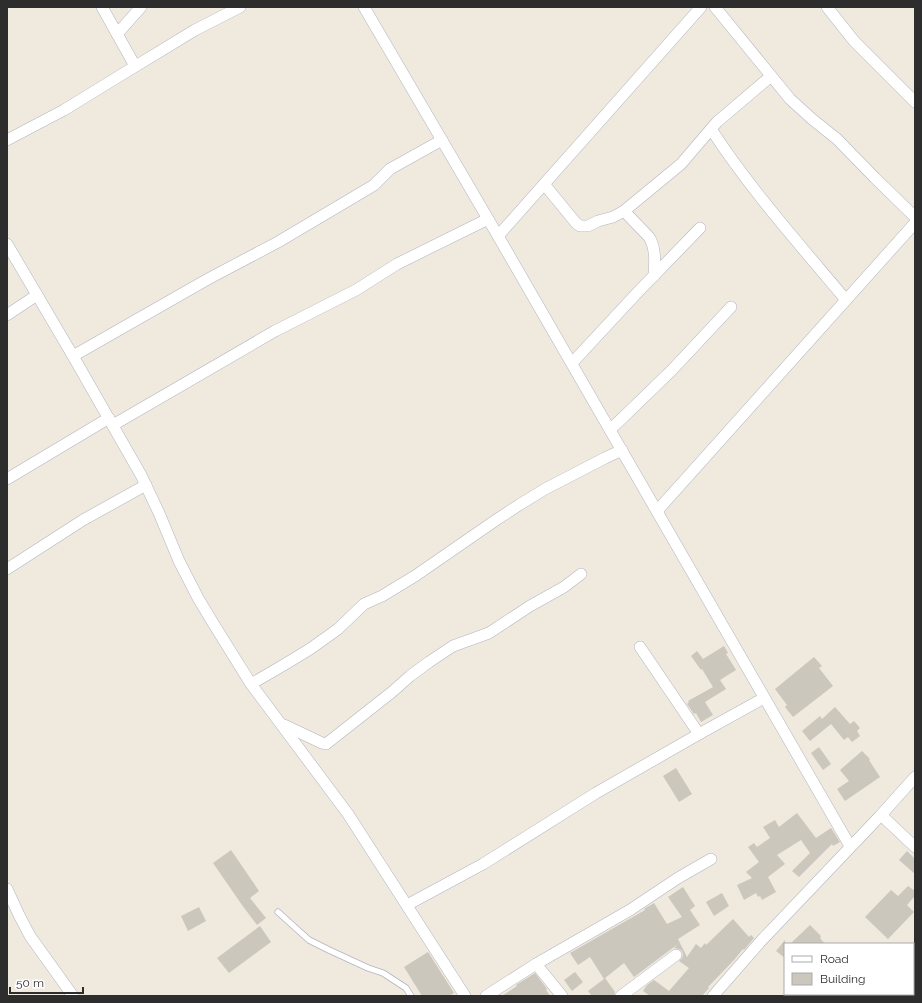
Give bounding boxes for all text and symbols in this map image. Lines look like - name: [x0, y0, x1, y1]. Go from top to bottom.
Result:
- legend: [784, 943, 914, 995]
- text: Road: [820, 952, 849, 966]
- scale bar: [10, 969, 83, 995]
- text: Building: [820, 972, 866, 986]
- text: 50 m: [16, 976, 44, 990]

